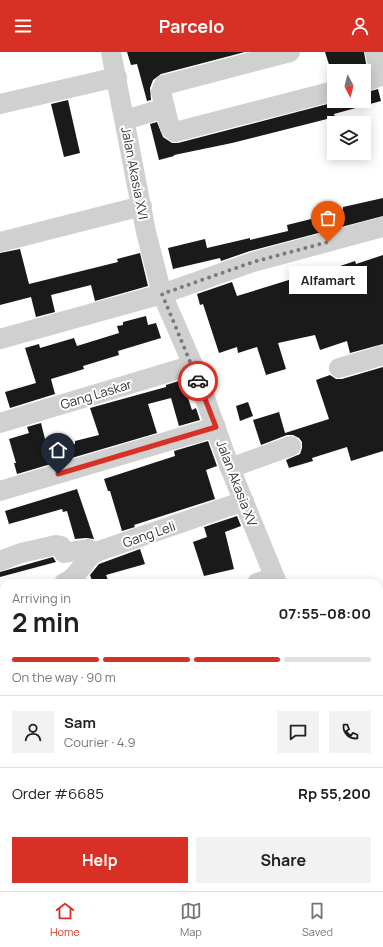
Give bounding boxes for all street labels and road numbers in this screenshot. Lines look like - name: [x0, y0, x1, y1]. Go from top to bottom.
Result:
- street label: Jalan Akasia XVI: [117, 125, 153, 221]
- street label: Gang Laskar: [58, 375, 134, 413]
- street label: Jalan Akasia XV: [212, 437, 262, 529]
- street label: Gang Leli: [120, 517, 178, 551]

